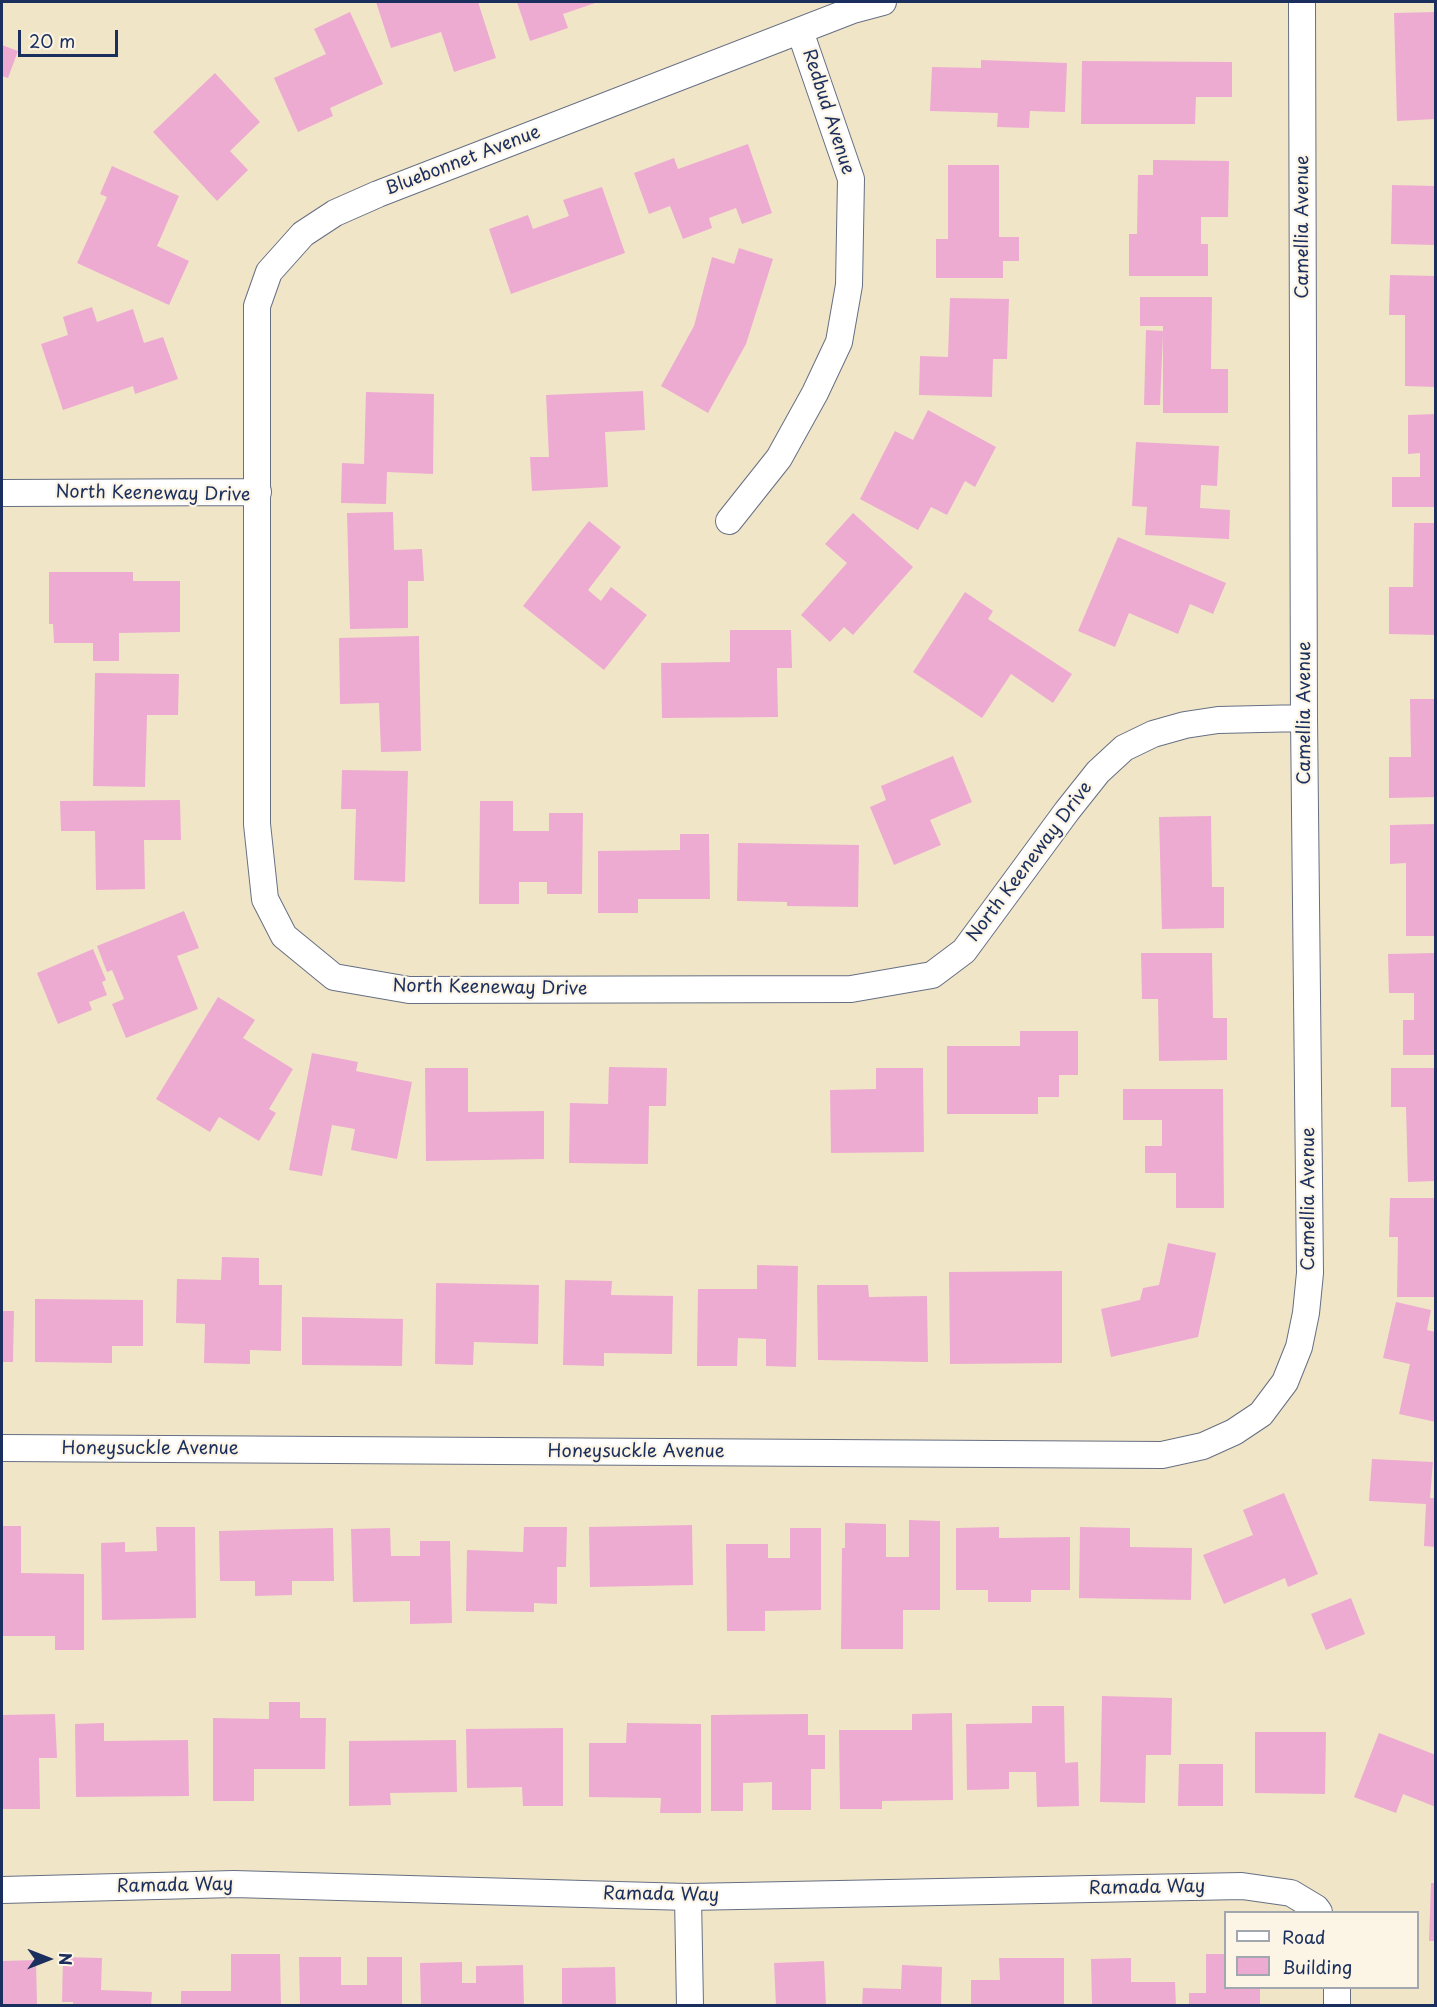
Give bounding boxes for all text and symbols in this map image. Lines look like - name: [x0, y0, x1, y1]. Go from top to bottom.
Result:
- scale bar: [21, 18, 122, 56]
- text: 20 m: [29, 27, 75, 54]
- street label: Redbud Avenue: [798, 47, 858, 177]
- street label: Bluebonnet Avenue: [382, 121, 544, 201]
- street label: Camellia Avenue: [1292, 155, 1314, 299]
- street label: North Keeneway Drive: [55, 482, 251, 506]
- street label: Camellia Avenue: [1294, 641, 1316, 785]
- street label: North Keeneway Drive: [963, 778, 1097, 946]
- street label: North Keeneway Drive: [392, 976, 588, 1000]
- street label: Camellia Avenue: [1298, 1127, 1320, 1271]
- street label: Honeysuckle Avenue: [62, 1438, 238, 1460]
- street label: Honeysuckle Avenue: [548, 1441, 724, 1463]
- street label: Ramada Way: [117, 1874, 233, 1898]
- street label: Ramada Way: [1089, 1876, 1205, 1900]
- street label: Ramada Way: [603, 1883, 719, 1907]
- legend: [1224, 1911, 1419, 1989]
- text: Road: [1282, 1923, 1326, 1950]
- north arrow: [18, 1929, 78, 1989]
- text: N: [54, 1953, 78, 1965]
- text: Building: [1282, 1953, 1352, 1980]

